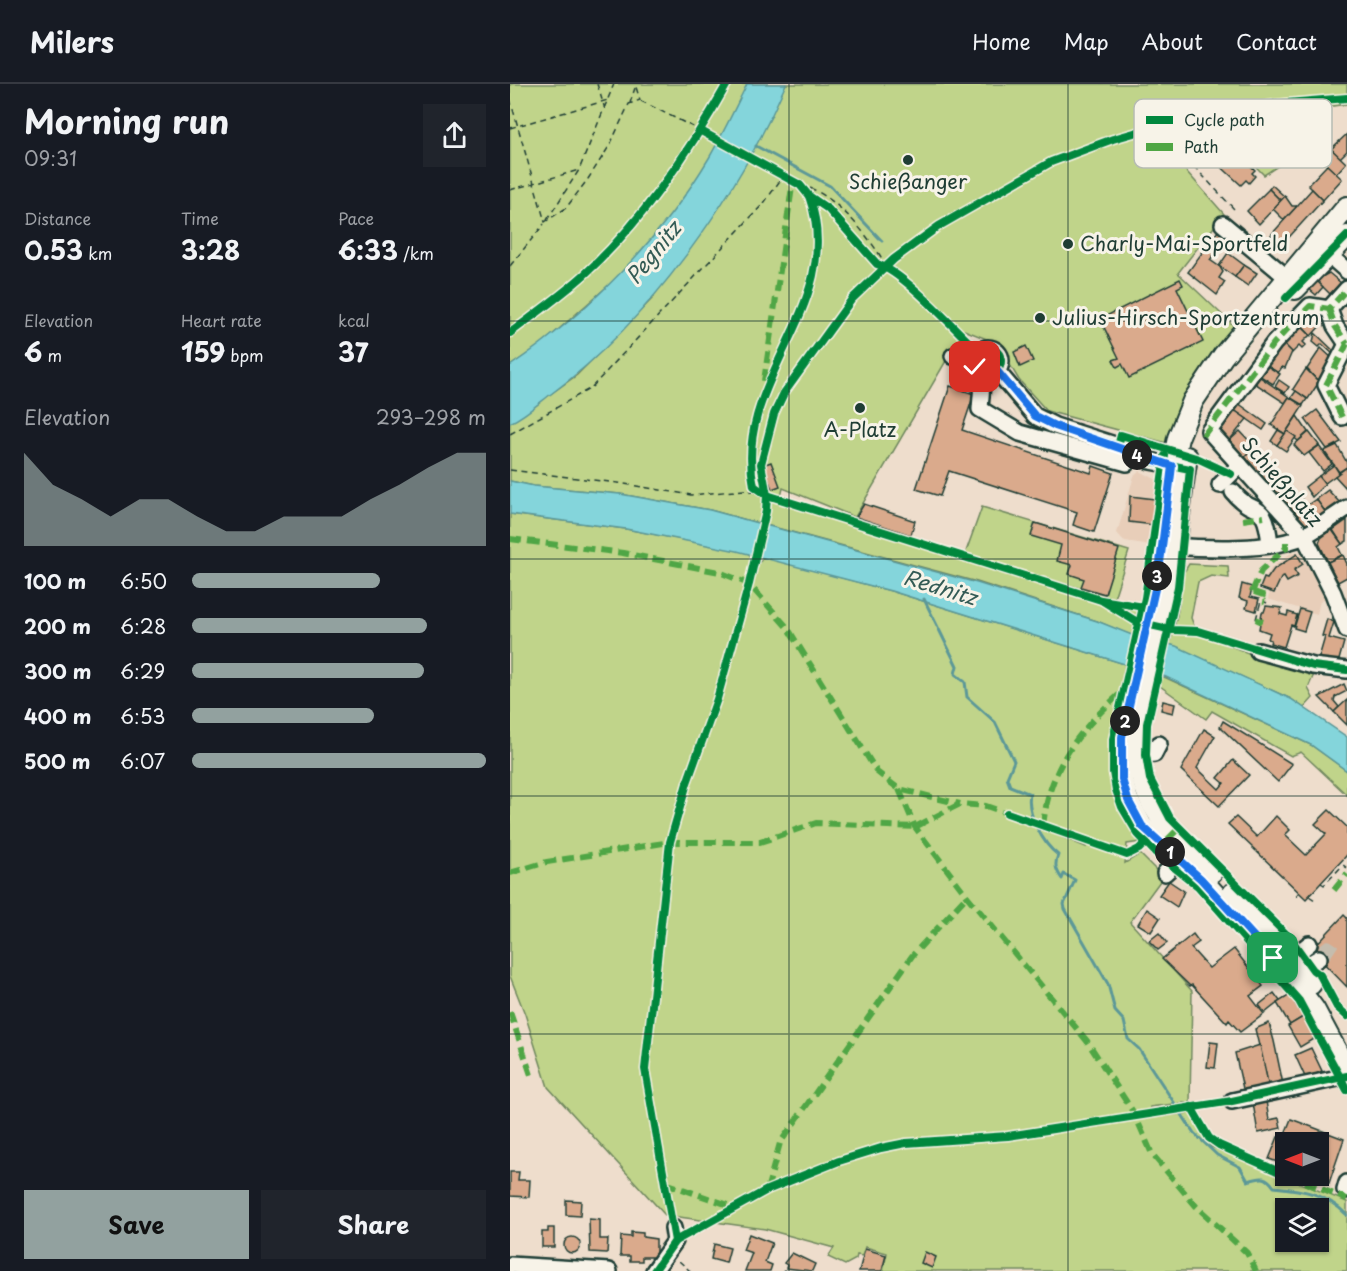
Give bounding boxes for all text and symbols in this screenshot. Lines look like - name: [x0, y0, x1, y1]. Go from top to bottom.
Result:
- text: Milers: [30, 20, 114, 63]
- text: Home: [972, 25, 1031, 57]
- text: Map: [1064, 25, 1109, 57]
- text: About: [1142, 25, 1203, 57]
- text: Contact: [1236, 25, 1317, 57]
- text: Morning run: [24, 95, 229, 145]
- legend: [1134, 99, 1332, 168]
- button: share: [423, 104, 486, 167]
- text: Cycle path: [1184, 107, 1265, 131]
- text: Path: [1184, 134, 1219, 158]
- text: 09:31: [24, 143, 77, 173]
- marker: Schießanger: [901, 153, 915, 167]
- place label: Schießanger: [849, 166, 968, 196]
- text: Distance: [24, 206, 91, 230]
- text: Time: [181, 206, 219, 230]
- text: Pace: [338, 206, 374, 230]
- water label: Pegnitz: [617, 211, 690, 290]
- place label: Charly-Mai-Sportfeld: [1080, 228, 1288, 258]
- text: 0.53: [24, 230, 83, 269]
- text: 3:28: [181, 230, 240, 269]
- text: 6:33: [338, 230, 398, 269]
- marker: Charly-Mai-Sportfeld: [1061, 237, 1075, 251]
- text: km: [83, 241, 112, 265]
- text: /km: [398, 241, 434, 265]
- place label: Julius-Hirsch-Sportzentrum: [1052, 302, 1319, 332]
- text: Elevation: [24, 308, 93, 332]
- text: Heart rate: [181, 308, 262, 332]
- text: kcal: [338, 308, 370, 332]
- marker: Julius-Hirsch-Sportzentrum: [1033, 311, 1047, 325]
- text: 6: [24, 332, 42, 371]
- text: 159: [181, 332, 225, 371]
- text: 37: [338, 332, 368, 371]
- pin: [949, 341, 1000, 392]
- text: m: [42, 343, 62, 367]
- text: bpm: [225, 343, 264, 367]
- icon: check: [958, 350, 991, 383]
- marker: A-Platz: [853, 401, 867, 415]
- text: Elevation: [24, 402, 110, 432]
- text: 293–298 m: [376, 402, 486, 432]
- place label: A-Platz: [824, 414, 896, 444]
- street label: Schießplatz: [1235, 430, 1330, 533]
- pin: 4: [1122, 440, 1152, 470]
- text: 4: [1132, 443, 1142, 467]
- water label: Rednitz: [900, 560, 984, 613]
- pin: 3: [1142, 561, 1172, 591]
- text: 3: [1152, 564, 1162, 588]
- text: 100 m: [24, 566, 86, 596]
- text: 6:50: [120, 566, 167, 596]
- text: 200 m: [24, 611, 91, 641]
- text: 6:28: [120, 611, 166, 641]
- text: 300 m: [24, 656, 92, 686]
- text: 6:29: [120, 656, 165, 686]
- text: 400 m: [24, 701, 92, 731]
- text: 6:53: [120, 701, 165, 731]
- pin: 2: [1110, 706, 1140, 736]
- text: 2: [1119, 709, 1131, 733]
- text: 500 m: [24, 746, 91, 776]
- text: 6:07: [120, 746, 165, 776]
- pin: 1: [1155, 837, 1185, 867]
- text: 1: [1166, 840, 1174, 864]
- pin: [1247, 932, 1298, 983]
- icon: arrive: [1256, 941, 1289, 974]
- north arrow: [1275, 1132, 1329, 1186]
- map controls: [1275, 1132, 1329, 1252]
- button: Save: [24, 1190, 249, 1259]
- button: Share: [261, 1190, 486, 1259]
- button: layers: [1275, 1198, 1329, 1252]

